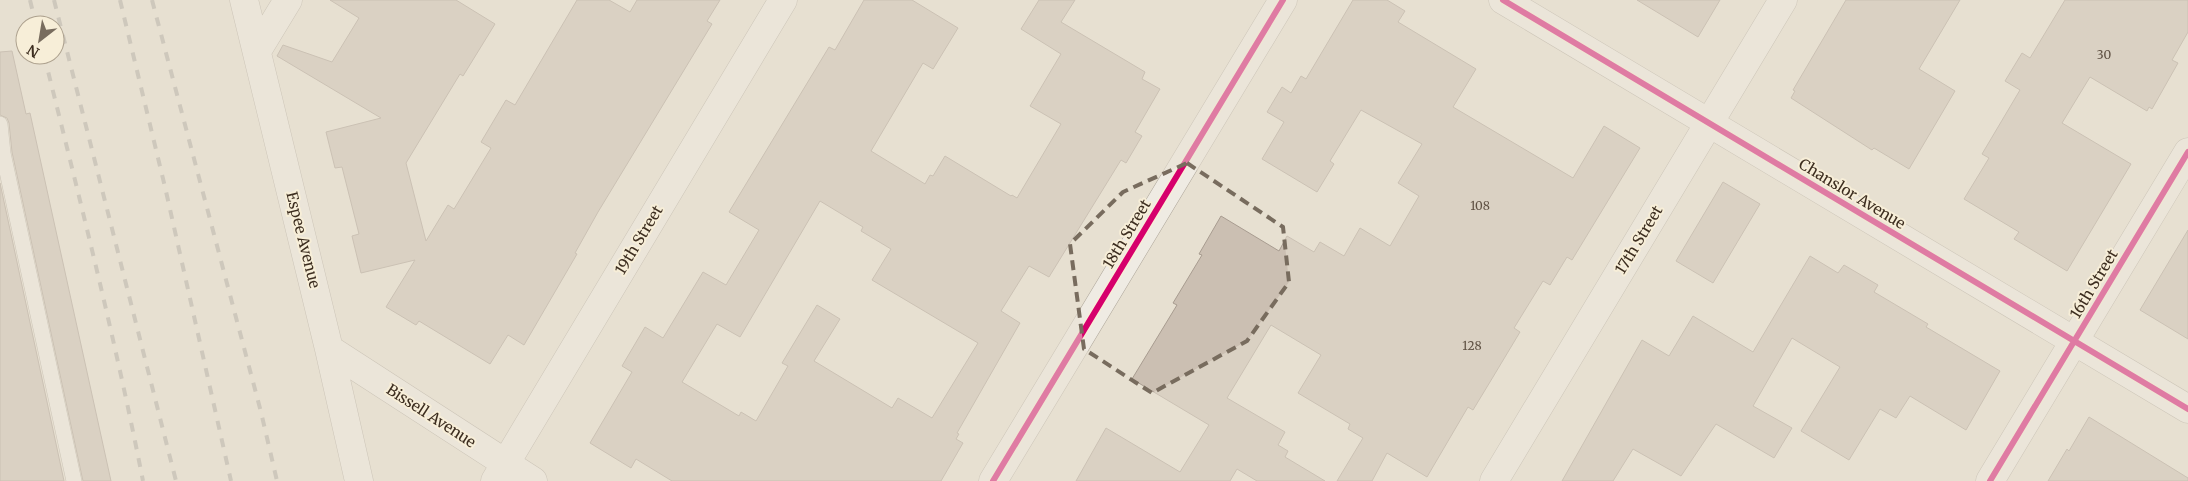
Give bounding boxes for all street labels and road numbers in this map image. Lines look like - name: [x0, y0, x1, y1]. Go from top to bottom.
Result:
- street label: Chanslor Avenue: [1795, 154, 1909, 233]
- street label: Espee Avenue: [282, 190, 325, 290]
- street label: 18th Street: [1098, 196, 1155, 272]
- street label: 19th Street: [611, 202, 667, 278]
- street label: 17th Street: [1611, 202, 1666, 277]
- street label: 16th Street: [2066, 246, 2122, 322]
- street label: Bissell Avenue: [383, 380, 480, 452]

